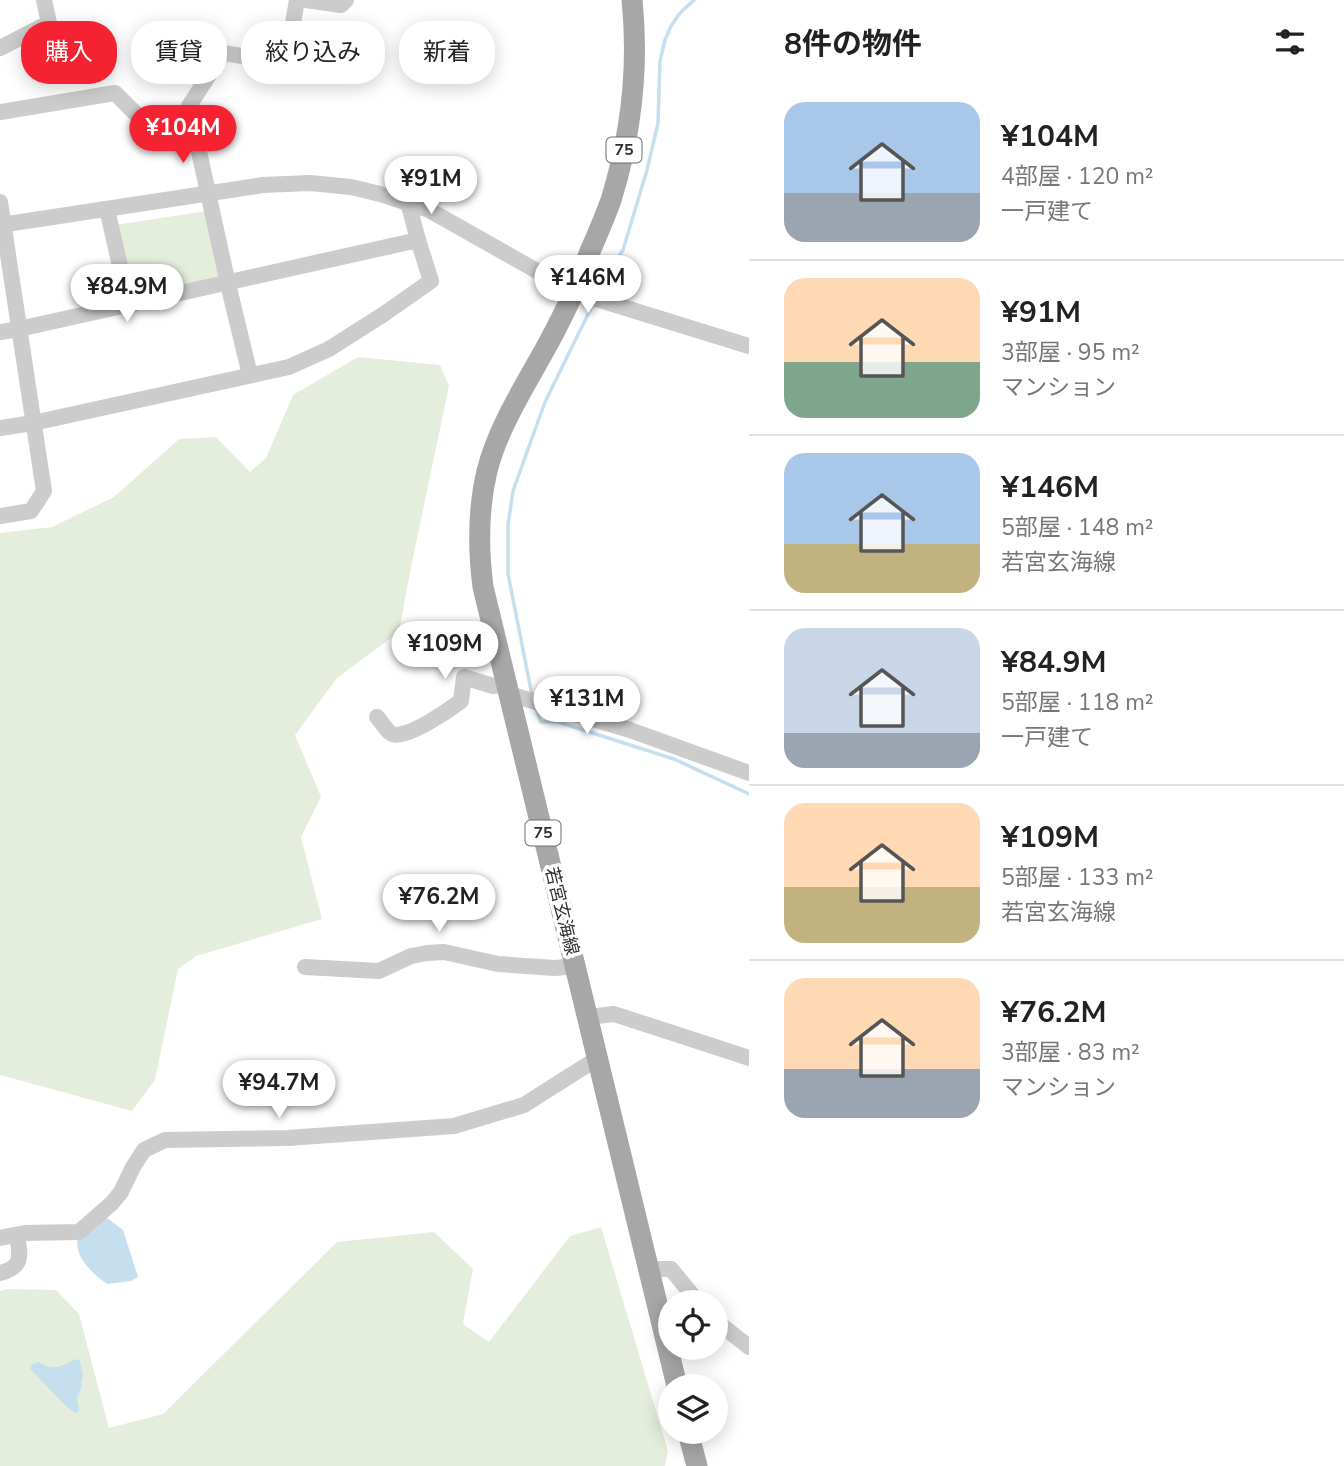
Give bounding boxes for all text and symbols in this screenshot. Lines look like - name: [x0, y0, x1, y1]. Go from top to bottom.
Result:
- chip: 購入: [21, 21, 117, 84]
- chip: 賃貸: [131, 21, 227, 84]
- chip: 絞り込み: [241, 21, 385, 84]
- chip: 新着: [399, 21, 495, 84]
- icon: filters: [1271, 23, 1309, 61]
- text: 8件の物件: [784, 24, 922, 65]
- pin: ¥104M: [134, 106, 232, 165]
- text: ¥104M: [145, 112, 221, 143]
- text: ¥104M: [1001, 116, 1099, 157]
- icon: home: [840, 130, 924, 214]
- road number: 75: [606, 138, 642, 162]
- pin: ¥91M: [390, 156, 472, 216]
- text: 4部屋 · 120 m²: [1001, 161, 1154, 192]
- text: ¥91M: [400, 163, 462, 194]
- text: 一戸建て: [1001, 196, 1093, 227]
- pin: ¥146M: [539, 256, 637, 315]
- text: ¥146M: [550, 262, 626, 293]
- pin: ¥84.9M: [70, 264, 184, 324]
- text: ¥84.9M: [87, 271, 167, 302]
- text: ¥91M: [1001, 292, 1081, 333]
- icon: home: [840, 306, 924, 390]
- text: 3部屋 · 95 m²: [1001, 337, 1140, 368]
- text: マンション: [1001, 372, 1116, 403]
- text: ¥146M: [1001, 467, 1099, 508]
- icon: home: [840, 481, 924, 565]
- text: 5部屋 · 148 m²: [1001, 512, 1154, 543]
- text: 若宮玄海線: [1001, 547, 1116, 578]
- pin: ¥109M: [396, 622, 494, 681]
- text: ¥109M: [407, 628, 483, 659]
- text: ¥84.9M: [1001, 642, 1106, 683]
- icon: home: [840, 656, 924, 740]
- pin: ¥131M: [538, 676, 636, 736]
- text: ¥131M: [549, 683, 625, 714]
- text: 5部屋 · 118 m²: [1001, 687, 1154, 718]
- text: 一戸建て: [1001, 722, 1093, 753]
- text: ¥109M: [1001, 817, 1099, 858]
- road number: 75: [526, 820, 560, 846]
- icon: home: [840, 831, 924, 915]
- text: 5部屋 · 133 m²: [1001, 862, 1154, 893]
- street label: 若宮玄海線: [539, 864, 585, 958]
- pin: ¥76.2M: [382, 874, 496, 934]
- text: ¥76.2M: [399, 881, 479, 912]
- text: 若宮玄海線: [1001, 897, 1116, 928]
- text: ¥76.2M: [1001, 992, 1106, 1033]
- icon: home: [840, 1006, 924, 1090]
- text: 3部屋 · 83 m²: [1001, 1037, 1140, 1068]
- pin: ¥94.7M: [222, 1060, 336, 1120]
- text: ¥94.7M: [239, 1067, 319, 1098]
- text: マンション: [1001, 1072, 1116, 1103]
- map controls: [658, 1290, 728, 1444]
- button: locate: [658, 1290, 728, 1360]
- button: layers: [658, 1374, 728, 1444]

